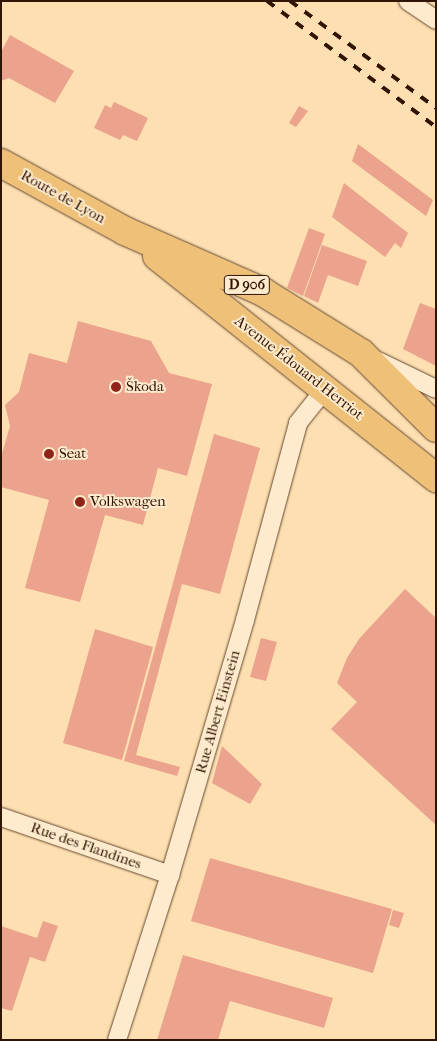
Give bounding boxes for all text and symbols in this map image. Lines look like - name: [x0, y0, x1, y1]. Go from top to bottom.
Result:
- street label: Route de Lyon: [18, 166, 108, 228]
- road number: D 906: [223, 274, 271, 296]
- street label: Avenue Édouard Herriot: [231, 312, 367, 424]
- place label: Škoda: [126, 378, 164, 396]
- marker: Škoda: [110, 381, 122, 393]
- place label: Seat: [59, 445, 86, 463]
- marker: Seat: [43, 448, 55, 460]
- place label: Volkswagen: [90, 493, 166, 511]
- marker: Volkswagen: [74, 496, 86, 508]
- street label: Rue Albert Einstein: [192, 648, 244, 776]
- street label: Rue des Flandines: [28, 819, 144, 873]

